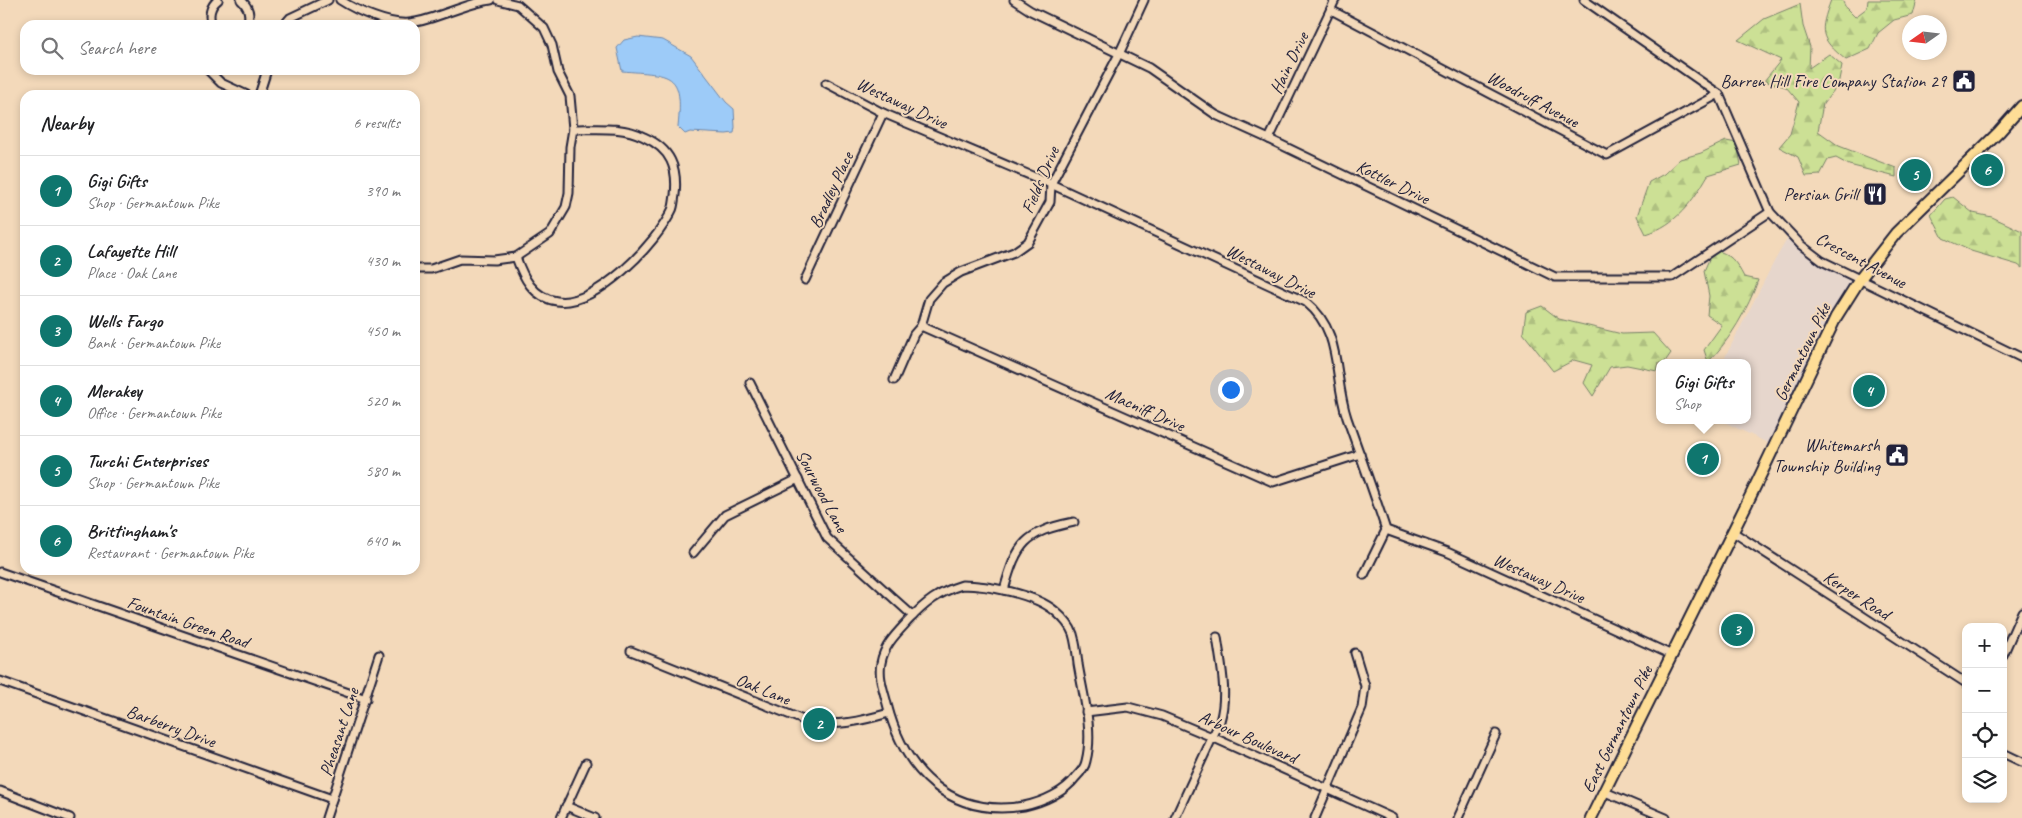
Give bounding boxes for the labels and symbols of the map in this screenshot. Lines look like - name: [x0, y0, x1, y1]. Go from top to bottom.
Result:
- north arrow: [1902, 15, 1947, 60]
- street label: Hain Drive: [1265, 28, 1314, 97]
- street label: Woodruff Avenue: [1483, 66, 1584, 133]
- public building icon: Barren Hill Fire Company Station 29: [1951, 68, 1977, 94]
- place label: Barren Hill Fire Company Station 29: [1720, 70, 1948, 92]
- street label: Westaway Drive: [853, 72, 952, 134]
- street label: Fields Drive: [1016, 142, 1064, 217]
- street label: Bradley Place: [804, 147, 859, 232]
- pin: 6: [1971, 151, 2003, 189]
- street label: Kottler Drive: [1353, 155, 1434, 210]
- pin: 5: [1899, 156, 1931, 194]
- restaurant icon: Persian Grill: [1862, 181, 1888, 207]
- place label: Persian Grill: [1784, 183, 1861, 205]
- street label: Crescent Avenue: [1812, 227, 1911, 294]
- street label: Westaway Drive: [1223, 239, 1320, 303]
- street label: Germantown Pike: [1769, 299, 1836, 404]
- pin: 4: [1853, 372, 1885, 410]
- your location: [1218, 377, 1244, 403]
- street label: Macniff Drive: [1102, 382, 1189, 437]
- place label: Whitemarsh Township Building: [1773, 434, 1882, 477]
- pin: 1: [1687, 440, 1719, 478]
- public building icon: Whitemarsh Township Building: [1884, 442, 1910, 468]
- street label: Sourwood Lane: [791, 446, 853, 537]
- street label: Westaway Drive: [1490, 548, 1589, 608]
- street label: Kerper Road: [1820, 565, 1897, 626]
- street label: Fountain Green Road: [124, 591, 254, 654]
- pin: 3: [1721, 611, 1753, 649]
- street label: East Germantown Pike: [1577, 661, 1658, 796]
- street label: Oak Lane: [733, 668, 794, 710]
- street label: Pheasant Lane: [314, 684, 364, 779]
- street label: Barberry Drive: [124, 700, 220, 753]
- pin: 2: [803, 705, 835, 743]
- street label: Arbour Boulevard: [1195, 706, 1303, 770]

